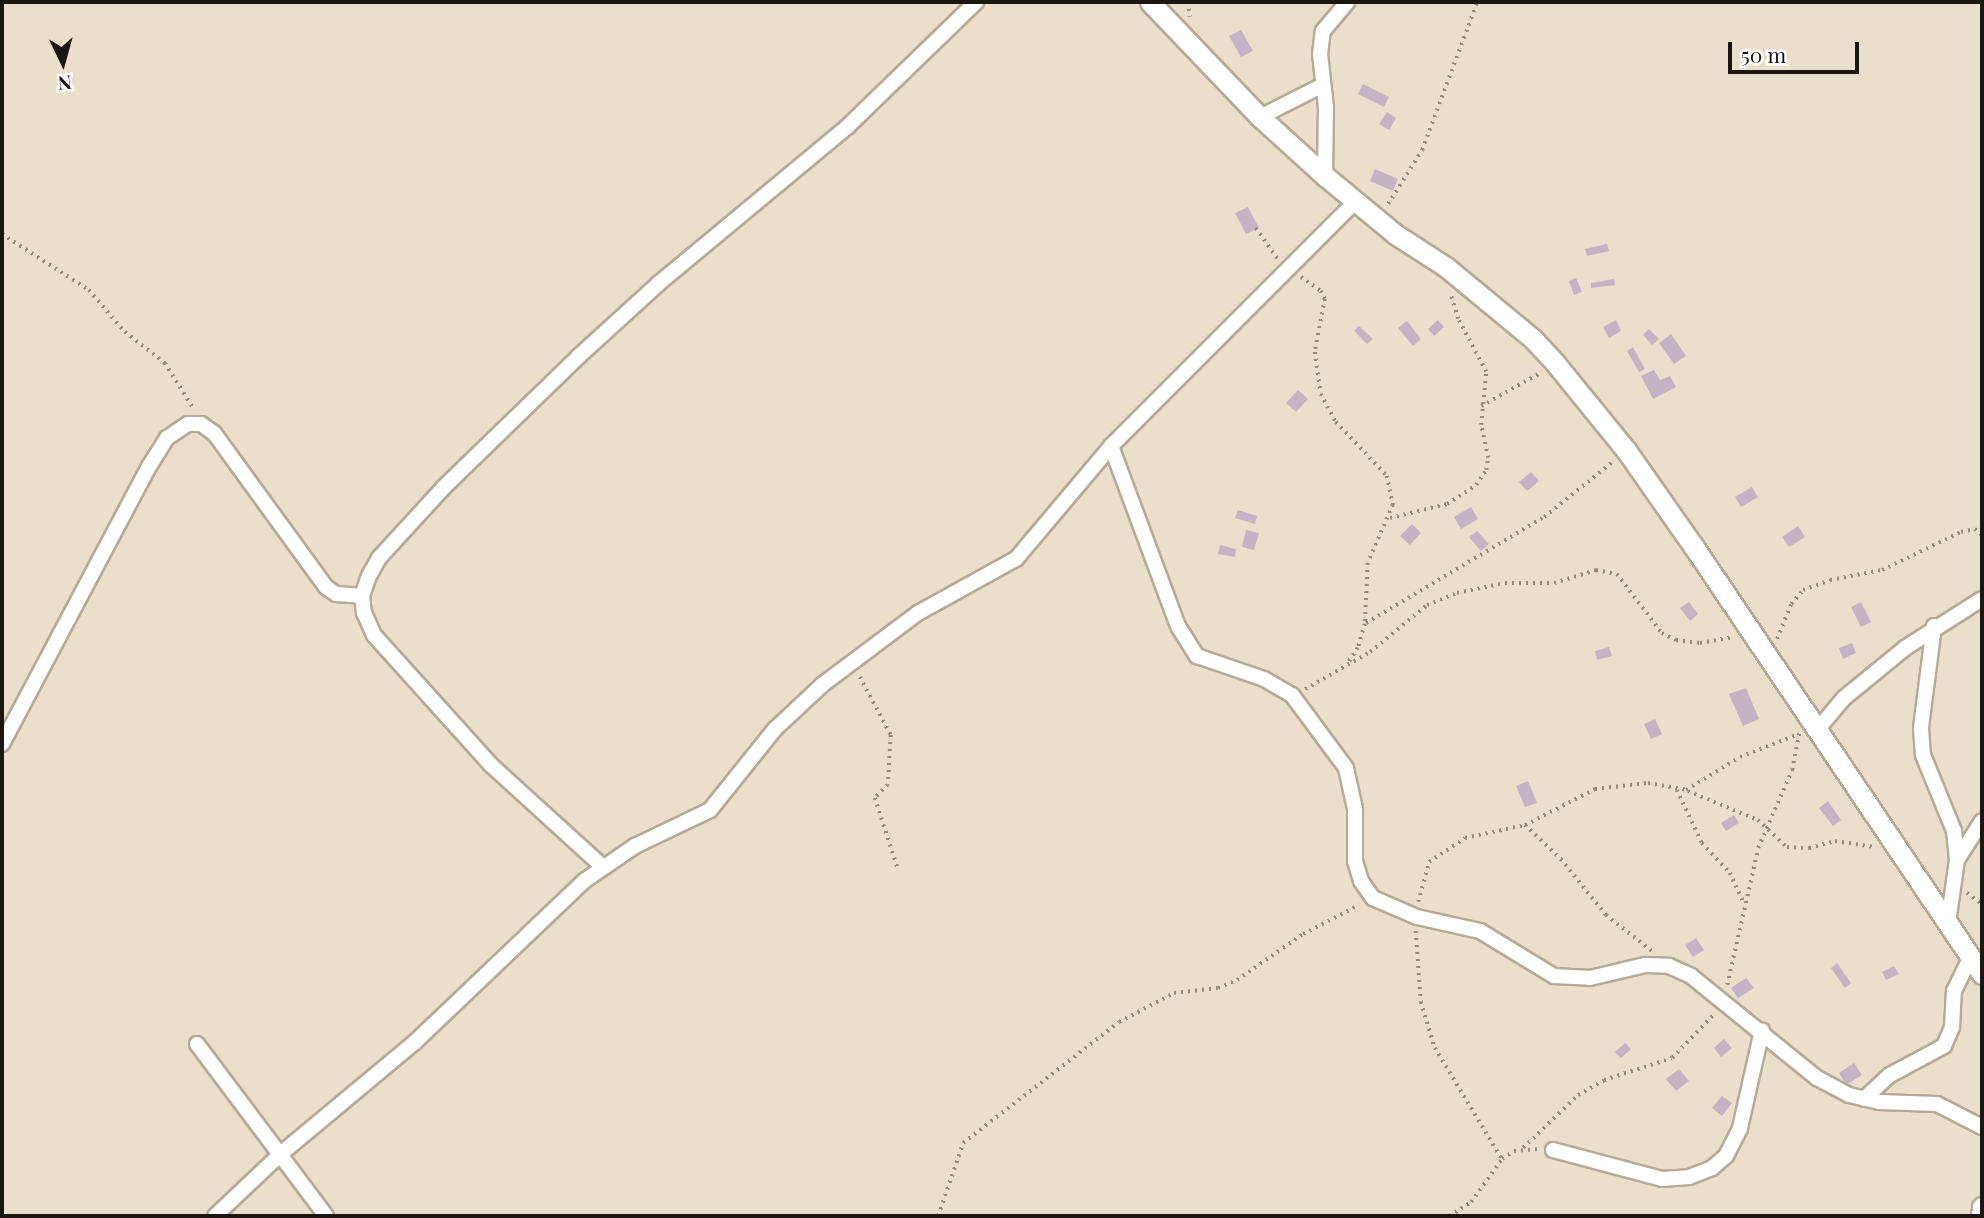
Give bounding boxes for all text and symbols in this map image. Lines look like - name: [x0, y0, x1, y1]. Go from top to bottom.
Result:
- north arrow: [28, 28, 98, 98]
- scale bar: [1732, 28, 1863, 72]
- text: 50 m: [1741, 40, 1786, 68]
- text: N: [57, 70, 73, 97]

